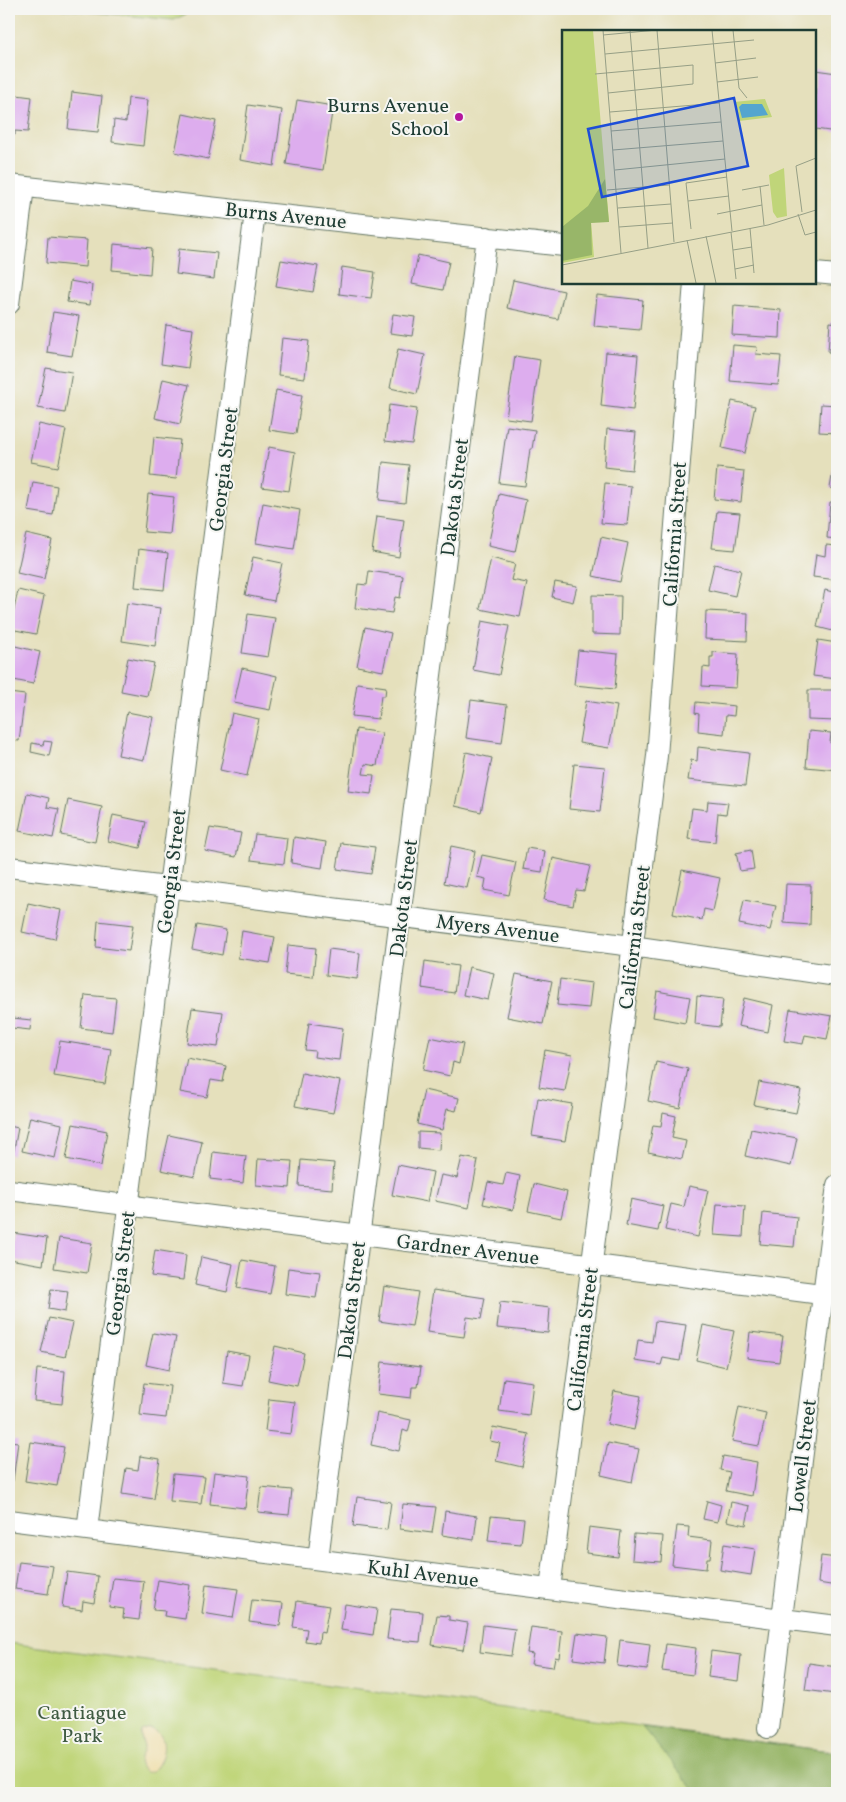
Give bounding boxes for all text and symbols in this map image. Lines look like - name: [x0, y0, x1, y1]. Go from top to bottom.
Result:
- inset map: [562, 30, 816, 284]
- place label: Burns Avenue School: [327, 93, 449, 144]
- marker: Burns Avenue School: [453, 111, 465, 123]
- street label: Burns Avenue: [224, 197, 348, 237]
- street label: Georgia Street: [203, 405, 247, 533]
- street label: Dakota Street: [435, 436, 477, 558]
- street label: California Street: [657, 461, 695, 608]
- street label: Georgia Street: [151, 807, 195, 935]
- street label: Dakota Street: [384, 837, 426, 959]
- street label: California Street: [613, 863, 659, 1011]
- street label: Myers Avenue: [434, 909, 561, 951]
- street label: Georgia Street: [100, 1209, 144, 1337]
- street label: Gardner Avenue: [395, 1228, 541, 1274]
- street label: Dakota Street: [332, 1239, 374, 1361]
- street label: California Street: [561, 1265, 607, 1413]
- street label: Lowell Street: [783, 1398, 825, 1515]
- street label: Kuhl Avenue: [365, 1554, 480, 1596]
- park label: Cantiague Park: [38, 1700, 126, 1751]

